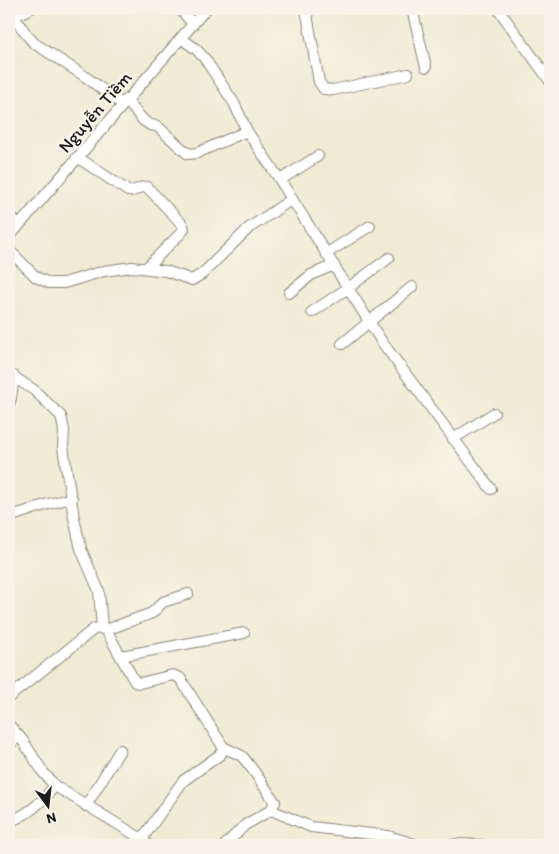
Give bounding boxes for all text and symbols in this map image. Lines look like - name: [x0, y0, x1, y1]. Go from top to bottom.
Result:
- street label: Nguyễn Tiềm: [54, 67, 136, 157]
- north arrow: [22, 782, 72, 832]
- text: N: [44, 809, 58, 828]

